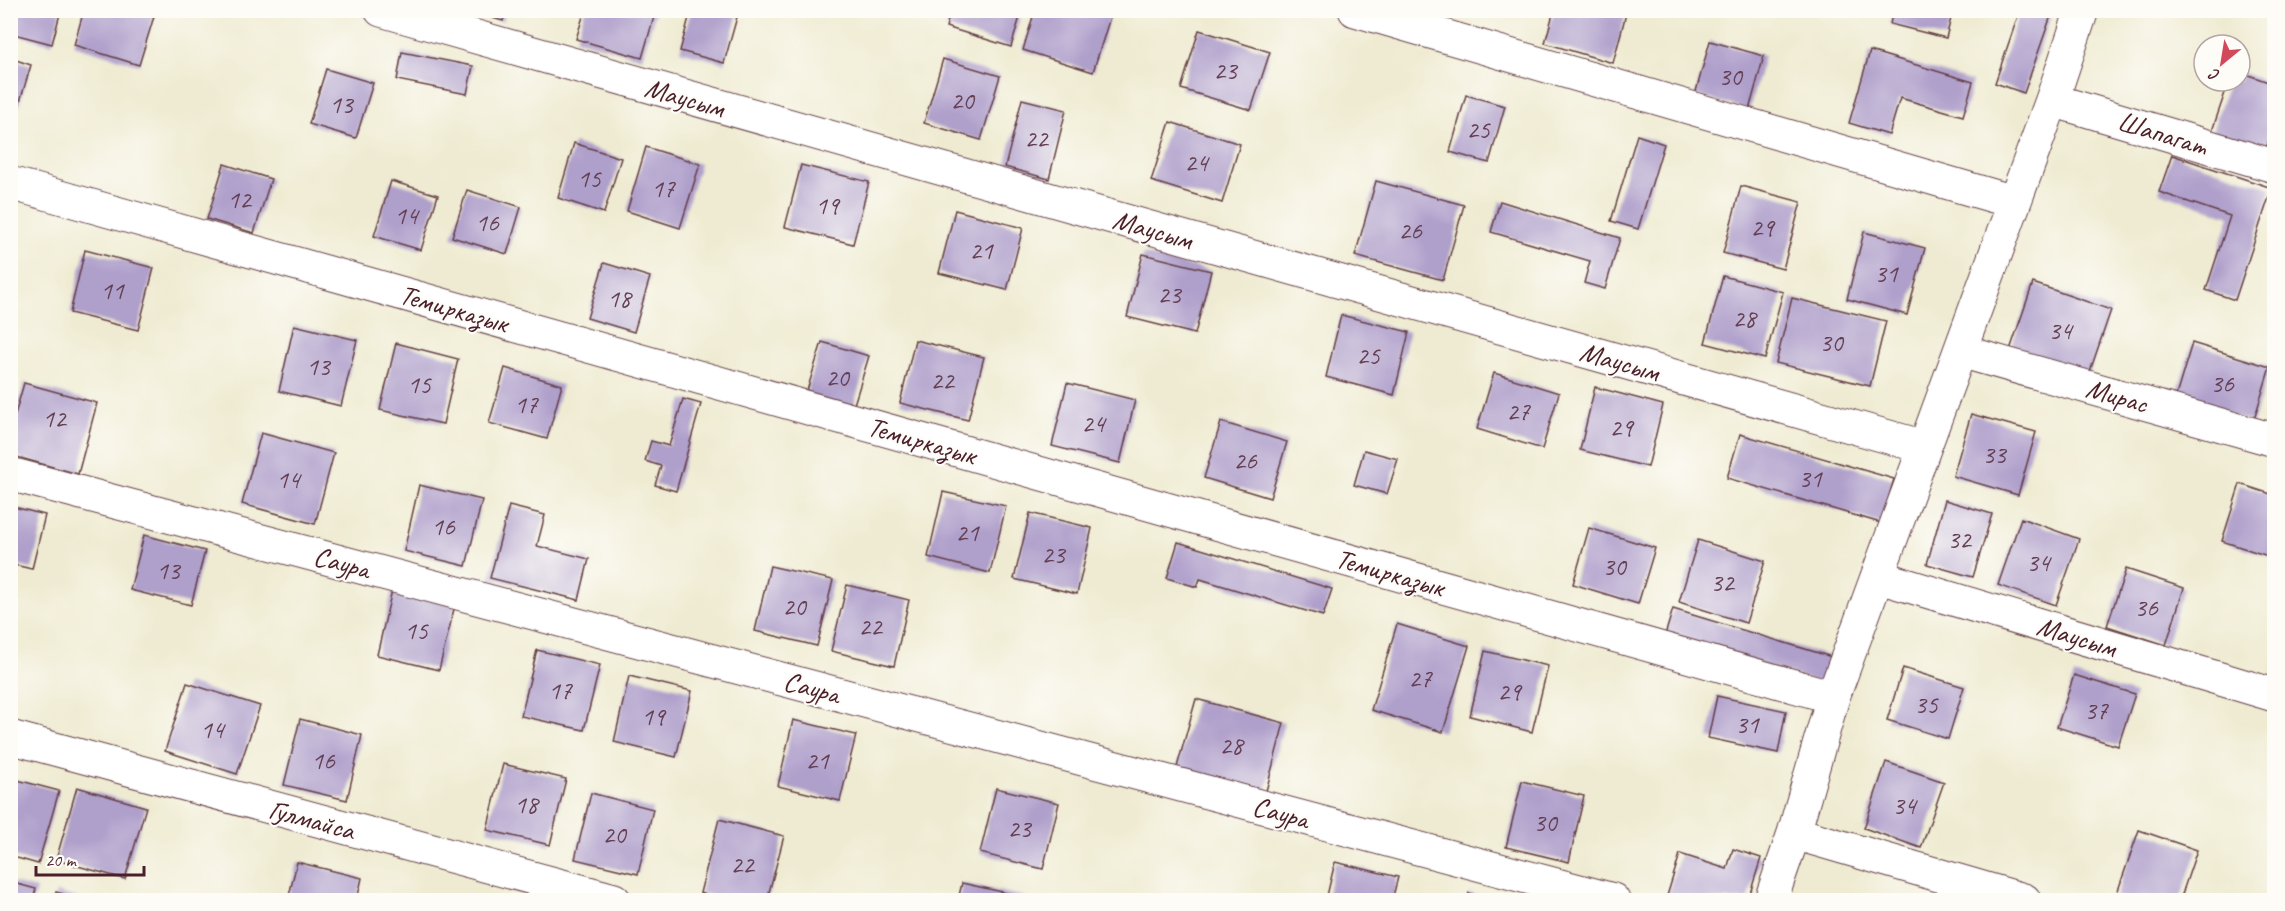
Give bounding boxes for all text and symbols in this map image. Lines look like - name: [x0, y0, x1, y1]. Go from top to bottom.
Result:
- north arrow: [2192, 33, 2252, 93]
- house number: 23: [1213, 54, 1239, 87]
- house number: 30: [1718, 60, 1744, 93]
- text: С: [2205, 63, 2223, 86]
- street label: Маусым: [641, 69, 730, 126]
- house number: 20: [950, 84, 976, 117]
- house number: 13: [329, 88, 355, 121]
- street label: Шапагат: [2114, 103, 2213, 164]
- house number: 25: [1466, 113, 1491, 146]
- house number: 22: [1024, 122, 1050, 155]
- house number: 24: [1184, 146, 1210, 179]
- house number: 15: [577, 162, 602, 195]
- house number: 17: [651, 172, 676, 205]
- house number: 12: [227, 183, 253, 216]
- house number: 19: [815, 189, 841, 222]
- house number: 14: [394, 199, 420, 232]
- street label: Маусым: [1109, 201, 1198, 258]
- house number: 16: [475, 206, 500, 239]
- house number: 29: [1750, 211, 1776, 244]
- house number: 26: [1398, 214, 1423, 247]
- house number: 21: [969, 234, 994, 267]
- house number: 31: [1874, 257, 1899, 290]
- house number: 11: [100, 274, 125, 307]
- street label: Темирказык: [395, 276, 515, 342]
- house number: 23: [1157, 278, 1183, 311]
- house number: 18: [607, 282, 633, 315]
- house number: 28: [1732, 302, 1758, 335]
- house number: 34: [2048, 314, 2074, 347]
- house number: 30: [1819, 326, 1845, 359]
- street label: Маусым: [1576, 333, 1665, 390]
- house number: 25: [1356, 339, 1381, 372]
- house number: 13: [306, 350, 332, 383]
- house number: 20: [825, 361, 851, 394]
- house number: 22: [930, 364, 956, 397]
- house number: 36: [2210, 367, 2235, 400]
- house number: 15: [407, 368, 432, 401]
- street label: Мирас: [2082, 370, 2153, 421]
- house number: 17: [514, 388, 539, 421]
- house number: 27: [1506, 395, 1531, 428]
- house number: 12: [42, 402, 68, 435]
- house number: 24: [1081, 407, 1107, 440]
- street label: Темирказык: [863, 408, 983, 474]
- house number: 29: [1609, 411, 1635, 444]
- house number: 33: [1982, 438, 2008, 471]
- house number: 26: [1233, 444, 1258, 477]
- house number: 31: [1798, 462, 1823, 495]
- house number: 14: [276, 463, 302, 496]
- house number: 16: [431, 510, 456, 543]
- house number: 21: [955, 516, 980, 549]
- house number: 32: [1947, 523, 1973, 556]
- street label: Саура: [310, 538, 376, 587]
- house number: 23: [1041, 538, 1067, 571]
- street label: Темирказык: [1331, 540, 1451, 606]
- house number: 34: [2026, 546, 2052, 579]
- house number: 30: [1602, 550, 1628, 583]
- house number: 13: [156, 554, 182, 587]
- house number: 32: [1710, 566, 1736, 599]
- house number: 20: [782, 590, 808, 623]
- house number: 36: [2134, 591, 2159, 624]
- street label: Маусым: [2033, 608, 2122, 665]
- house number: 22: [858, 610, 884, 643]
- house number: 15: [404, 614, 429, 647]
- house number: 27: [1408, 662, 1433, 695]
- street label: Саура: [780, 663, 846, 712]
- house number: 17: [548, 674, 573, 707]
- house number: 29: [1497, 675, 1523, 708]
- house number: 35: [1914, 688, 1939, 721]
- house number: 37: [2084, 694, 2109, 727]
- house number: 19: [641, 700, 667, 733]
- house number: 31: [1735, 708, 1760, 741]
- house number: 14: [200, 713, 226, 746]
- house number: 28: [1219, 729, 1245, 762]
- house number: 16: [311, 744, 336, 777]
- house number: 21: [805, 744, 830, 777]
- house number: 18: [514, 788, 540, 821]
- street label: Саура: [1249, 788, 1315, 837]
- house number: 34: [1892, 789, 1918, 822]
- street label: Гулмайса: [265, 791, 360, 848]
- house number: 30: [1533, 806, 1559, 839]
- house number: 23: [1007, 812, 1033, 845]
- house number: 20: [602, 818, 628, 851]
- scale bar: [36, 839, 144, 877]
- house number: 22: [730, 848, 756, 881]
- text: 20 m: [45, 849, 78, 871]

